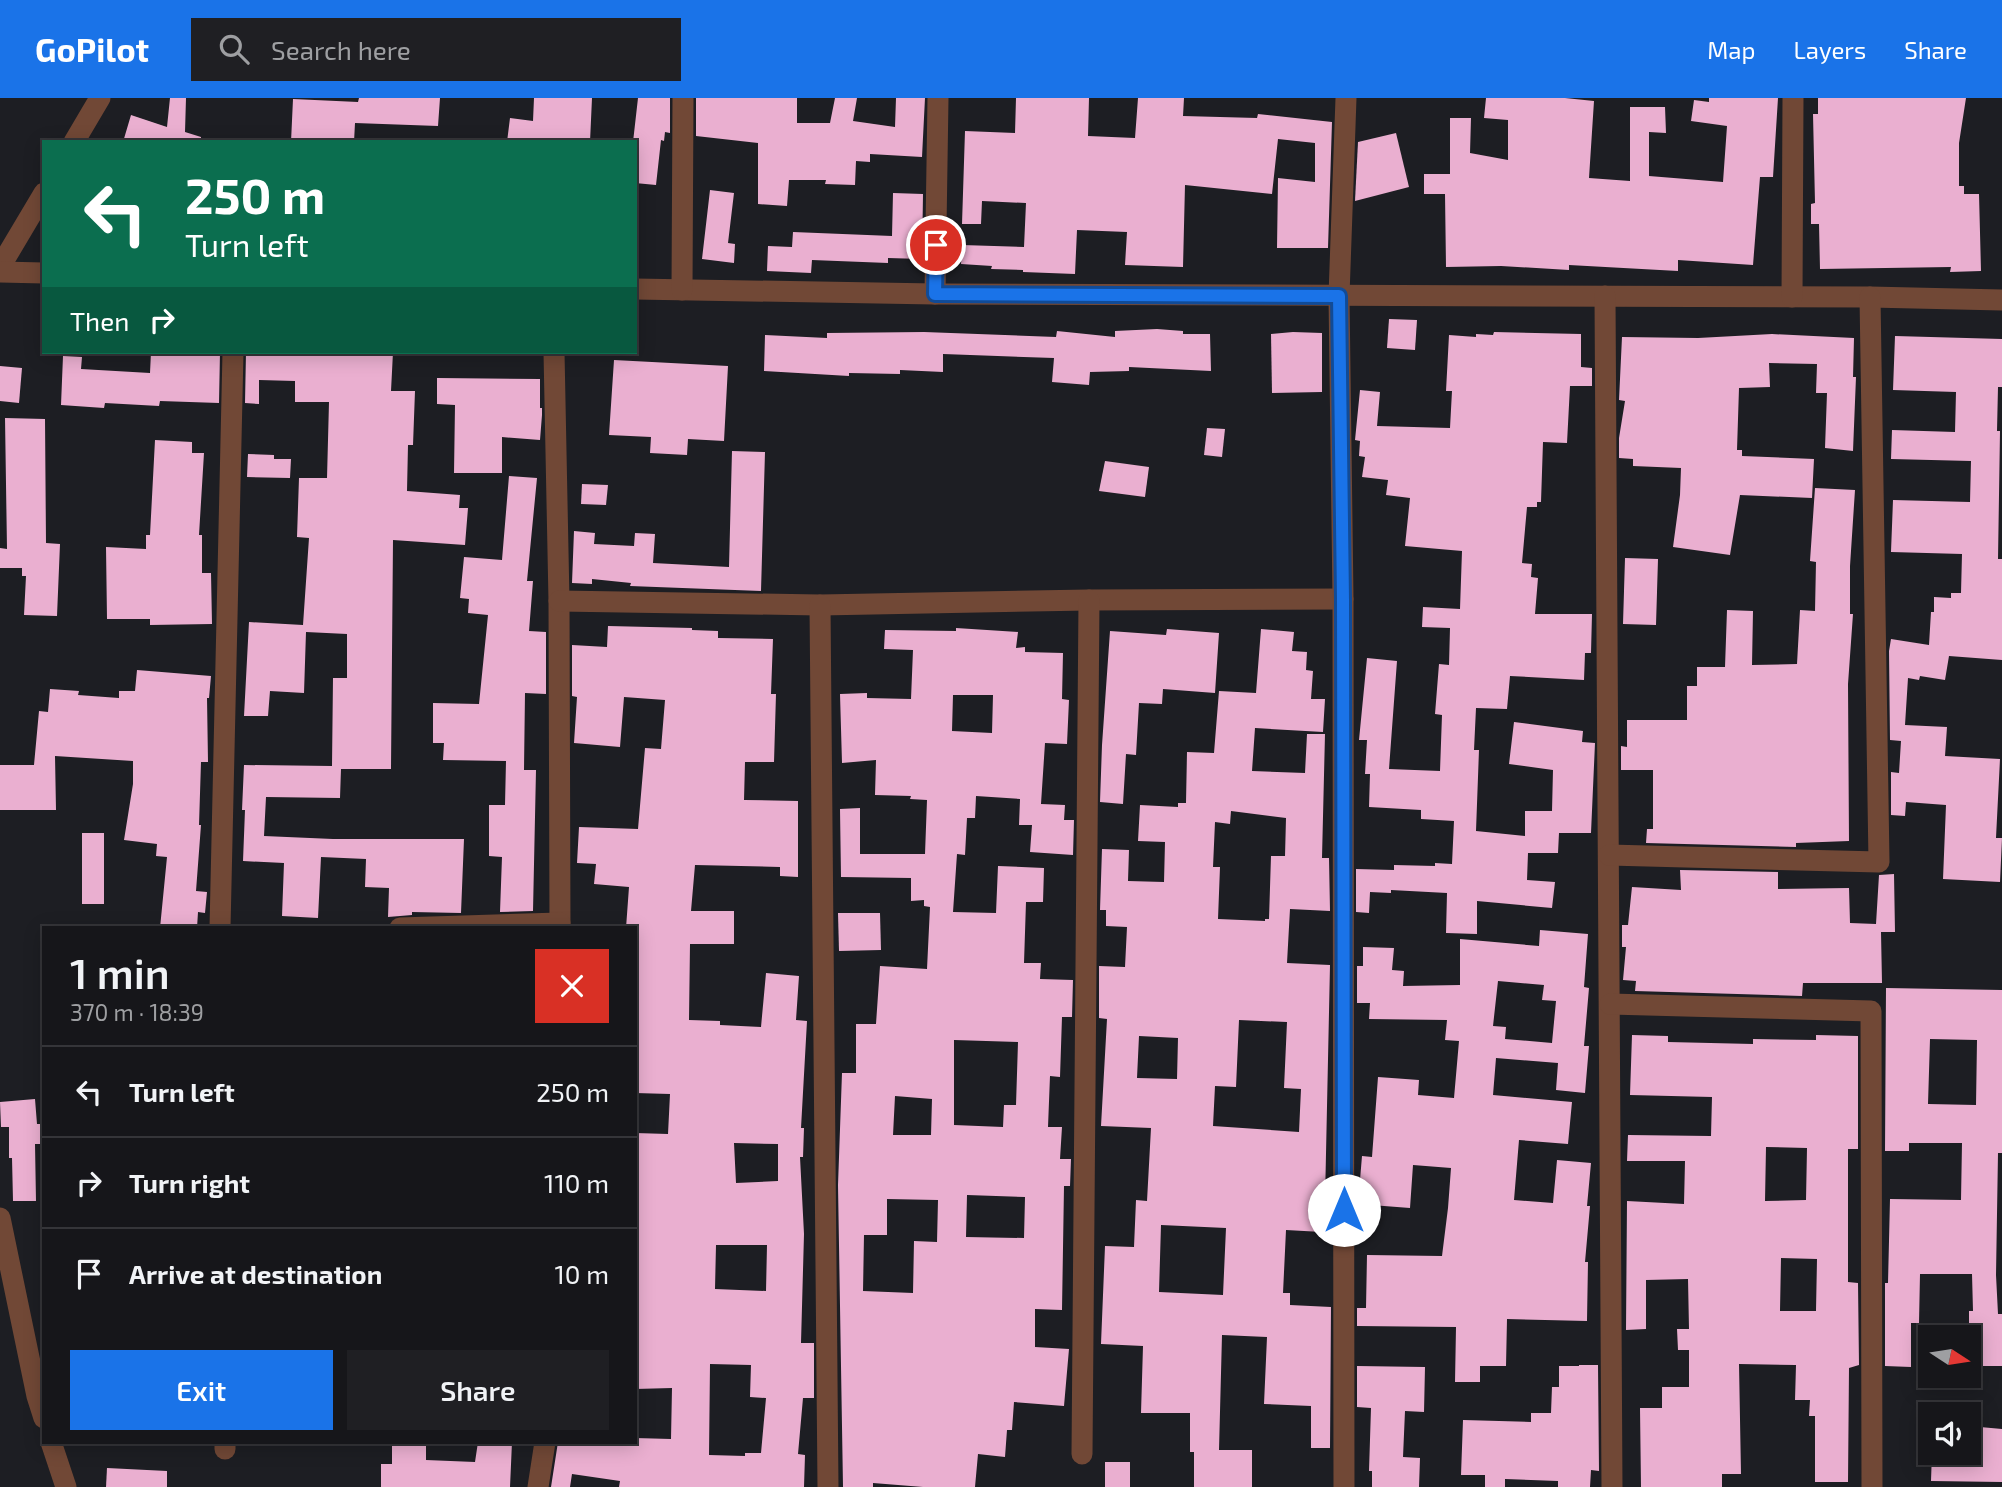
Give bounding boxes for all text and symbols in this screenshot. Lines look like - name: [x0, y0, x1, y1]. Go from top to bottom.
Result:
- search box: [191, 18, 681, 81]
- text: GoPilot: [35, 29, 149, 69]
- icon: search: [215, 30, 253, 68]
- text: Search here: [271, 34, 411, 65]
- text: Map: [1707, 35, 1755, 64]
- text: Layers: [1793, 35, 1866, 64]
- text: Share: [1904, 35, 1967, 64]
- text: 250 m: [185, 165, 325, 224]
- icon: left: [70, 168, 161, 259]
- pin: [906, 215, 966, 275]
- text: Turn left: [185, 225, 309, 263]
- icon: arrive: [917, 226, 955, 264]
- icon: right: [143, 301, 181, 339]
- text: Then: [70, 305, 129, 336]
- text: 1 min: [70, 947, 170, 997]
- button: close: [535, 949, 609, 1023]
- text: 370 m · 18:39: [70, 998, 204, 1026]
- icon: left: [70, 1073, 108, 1111]
- text: Turn left: [129, 1076, 235, 1107]
- text: 250 m: [536, 1076, 609, 1107]
- icon: right: [70, 1164, 108, 1202]
- text: Turn right: [129, 1167, 250, 1198]
- text: 110 m: [544, 1167, 609, 1198]
- position arrow: [1307, 1173, 1381, 1247]
- icon: arrive: [70, 1255, 108, 1293]
- text: Arrive at destination: [129, 1258, 382, 1289]
- text: 10 m: [554, 1258, 609, 1289]
- north arrow: [1918, 1325, 1981, 1388]
- map controls: [1918, 1325, 1981, 1465]
- button: Exit: [70, 1350, 333, 1430]
- button: Share: [347, 1350, 609, 1430]
- button: sound: [1918, 1402, 1981, 1465]

